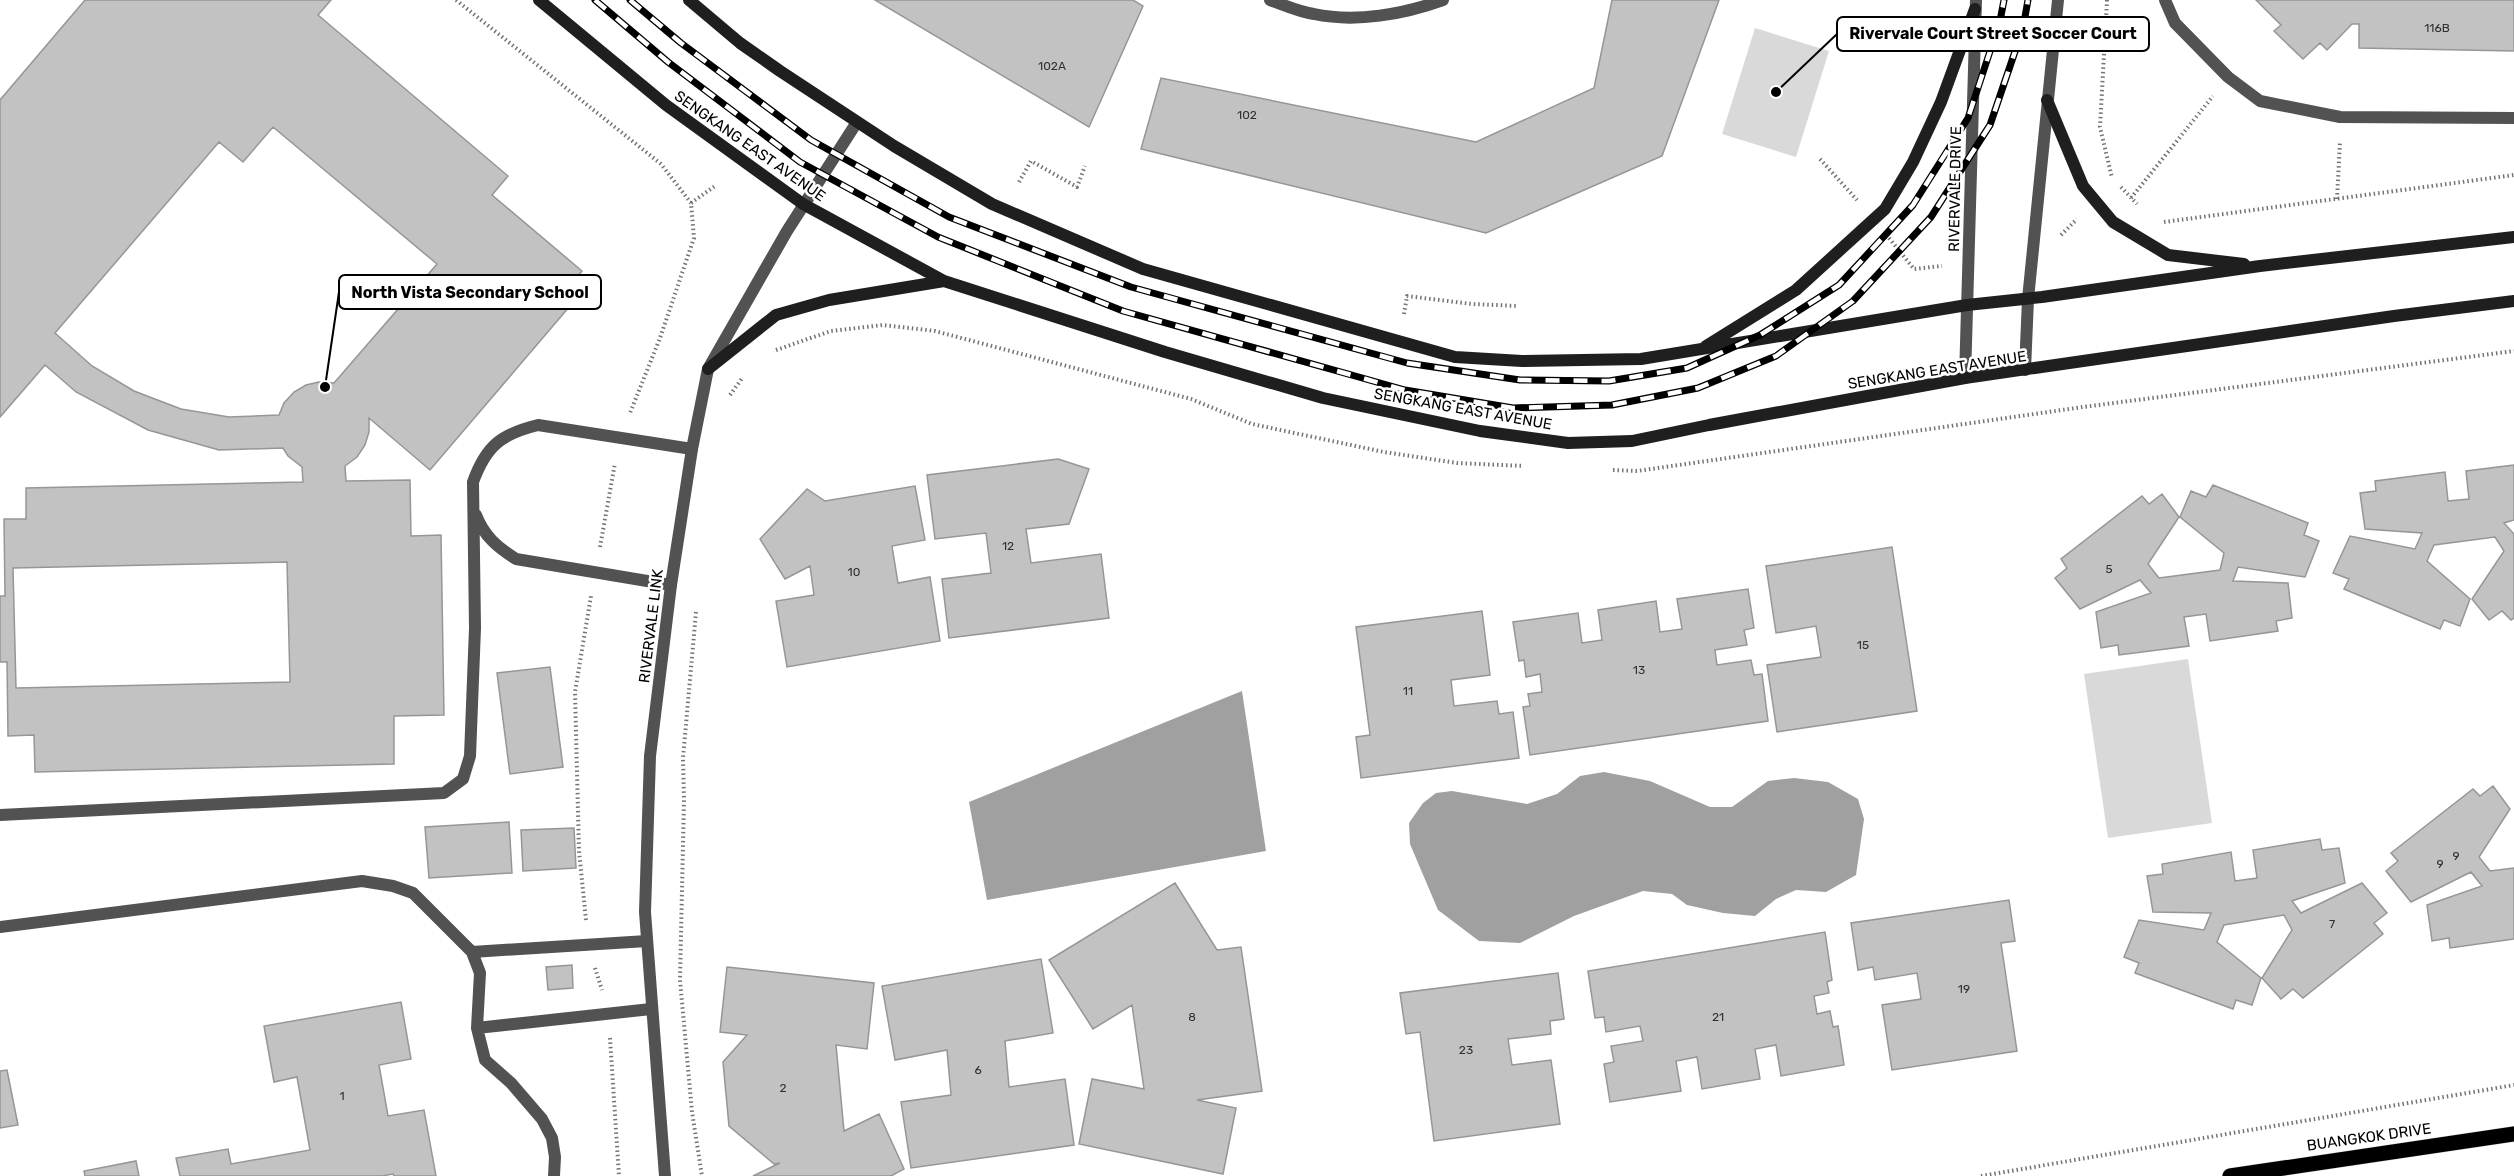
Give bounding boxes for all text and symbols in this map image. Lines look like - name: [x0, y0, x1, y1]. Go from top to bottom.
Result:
- callout: Rivervale Court Street Soccer Court: [1837, 17, 2149, 51]
- house number: 116B: [2424, 21, 2450, 35]
- text: Rivervale Court Street Soccer Court: [1849, 24, 2137, 43]
- house number: 102A: [1038, 59, 1066, 73]
- street label: SENGKANG EAST AVENUE: [671, 87, 829, 205]
- house number: 102: [1237, 108, 1257, 122]
- street label: RIVERVALE DRIVE: [1945, 126, 1965, 252]
- callout: North Vista Secondary School: [339, 275, 601, 309]
- text: North Vista Secondary School: [351, 283, 589, 302]
- street label: SENGKANG EAST AVENUE: [1846, 347, 2028, 393]
- street label: SENGKANG EAST AVENUE: [1373, 384, 1553, 434]
- house number: 12: [1002, 539, 1014, 553]
- house number: 5: [2105, 562, 2113, 576]
- house number: 10: [848, 565, 860, 579]
- street label: RIVERVALE LINK: [635, 568, 667, 684]
- house number: 15: [1857, 638, 1869, 652]
- house number: 13: [1633, 663, 1645, 677]
- house number: 11: [1403, 684, 1413, 698]
- house number: 9: [2452, 849, 2460, 863]
- house number: 9: [2436, 857, 2444, 871]
- house number: 7: [2329, 917, 2335, 931]
- house number: 19: [1958, 982, 1970, 996]
- house number: 8: [1188, 1010, 1196, 1024]
- house number: 21: [1712, 1010, 1724, 1024]
- house number: 23: [1459, 1043, 1473, 1057]
- house number: 6: [974, 1063, 982, 1077]
- house number: 2: [779, 1081, 787, 1095]
- house number: 1: [339, 1089, 345, 1103]
- street label: BUANGKOK DRIVE: [2306, 1119, 2432, 1155]

